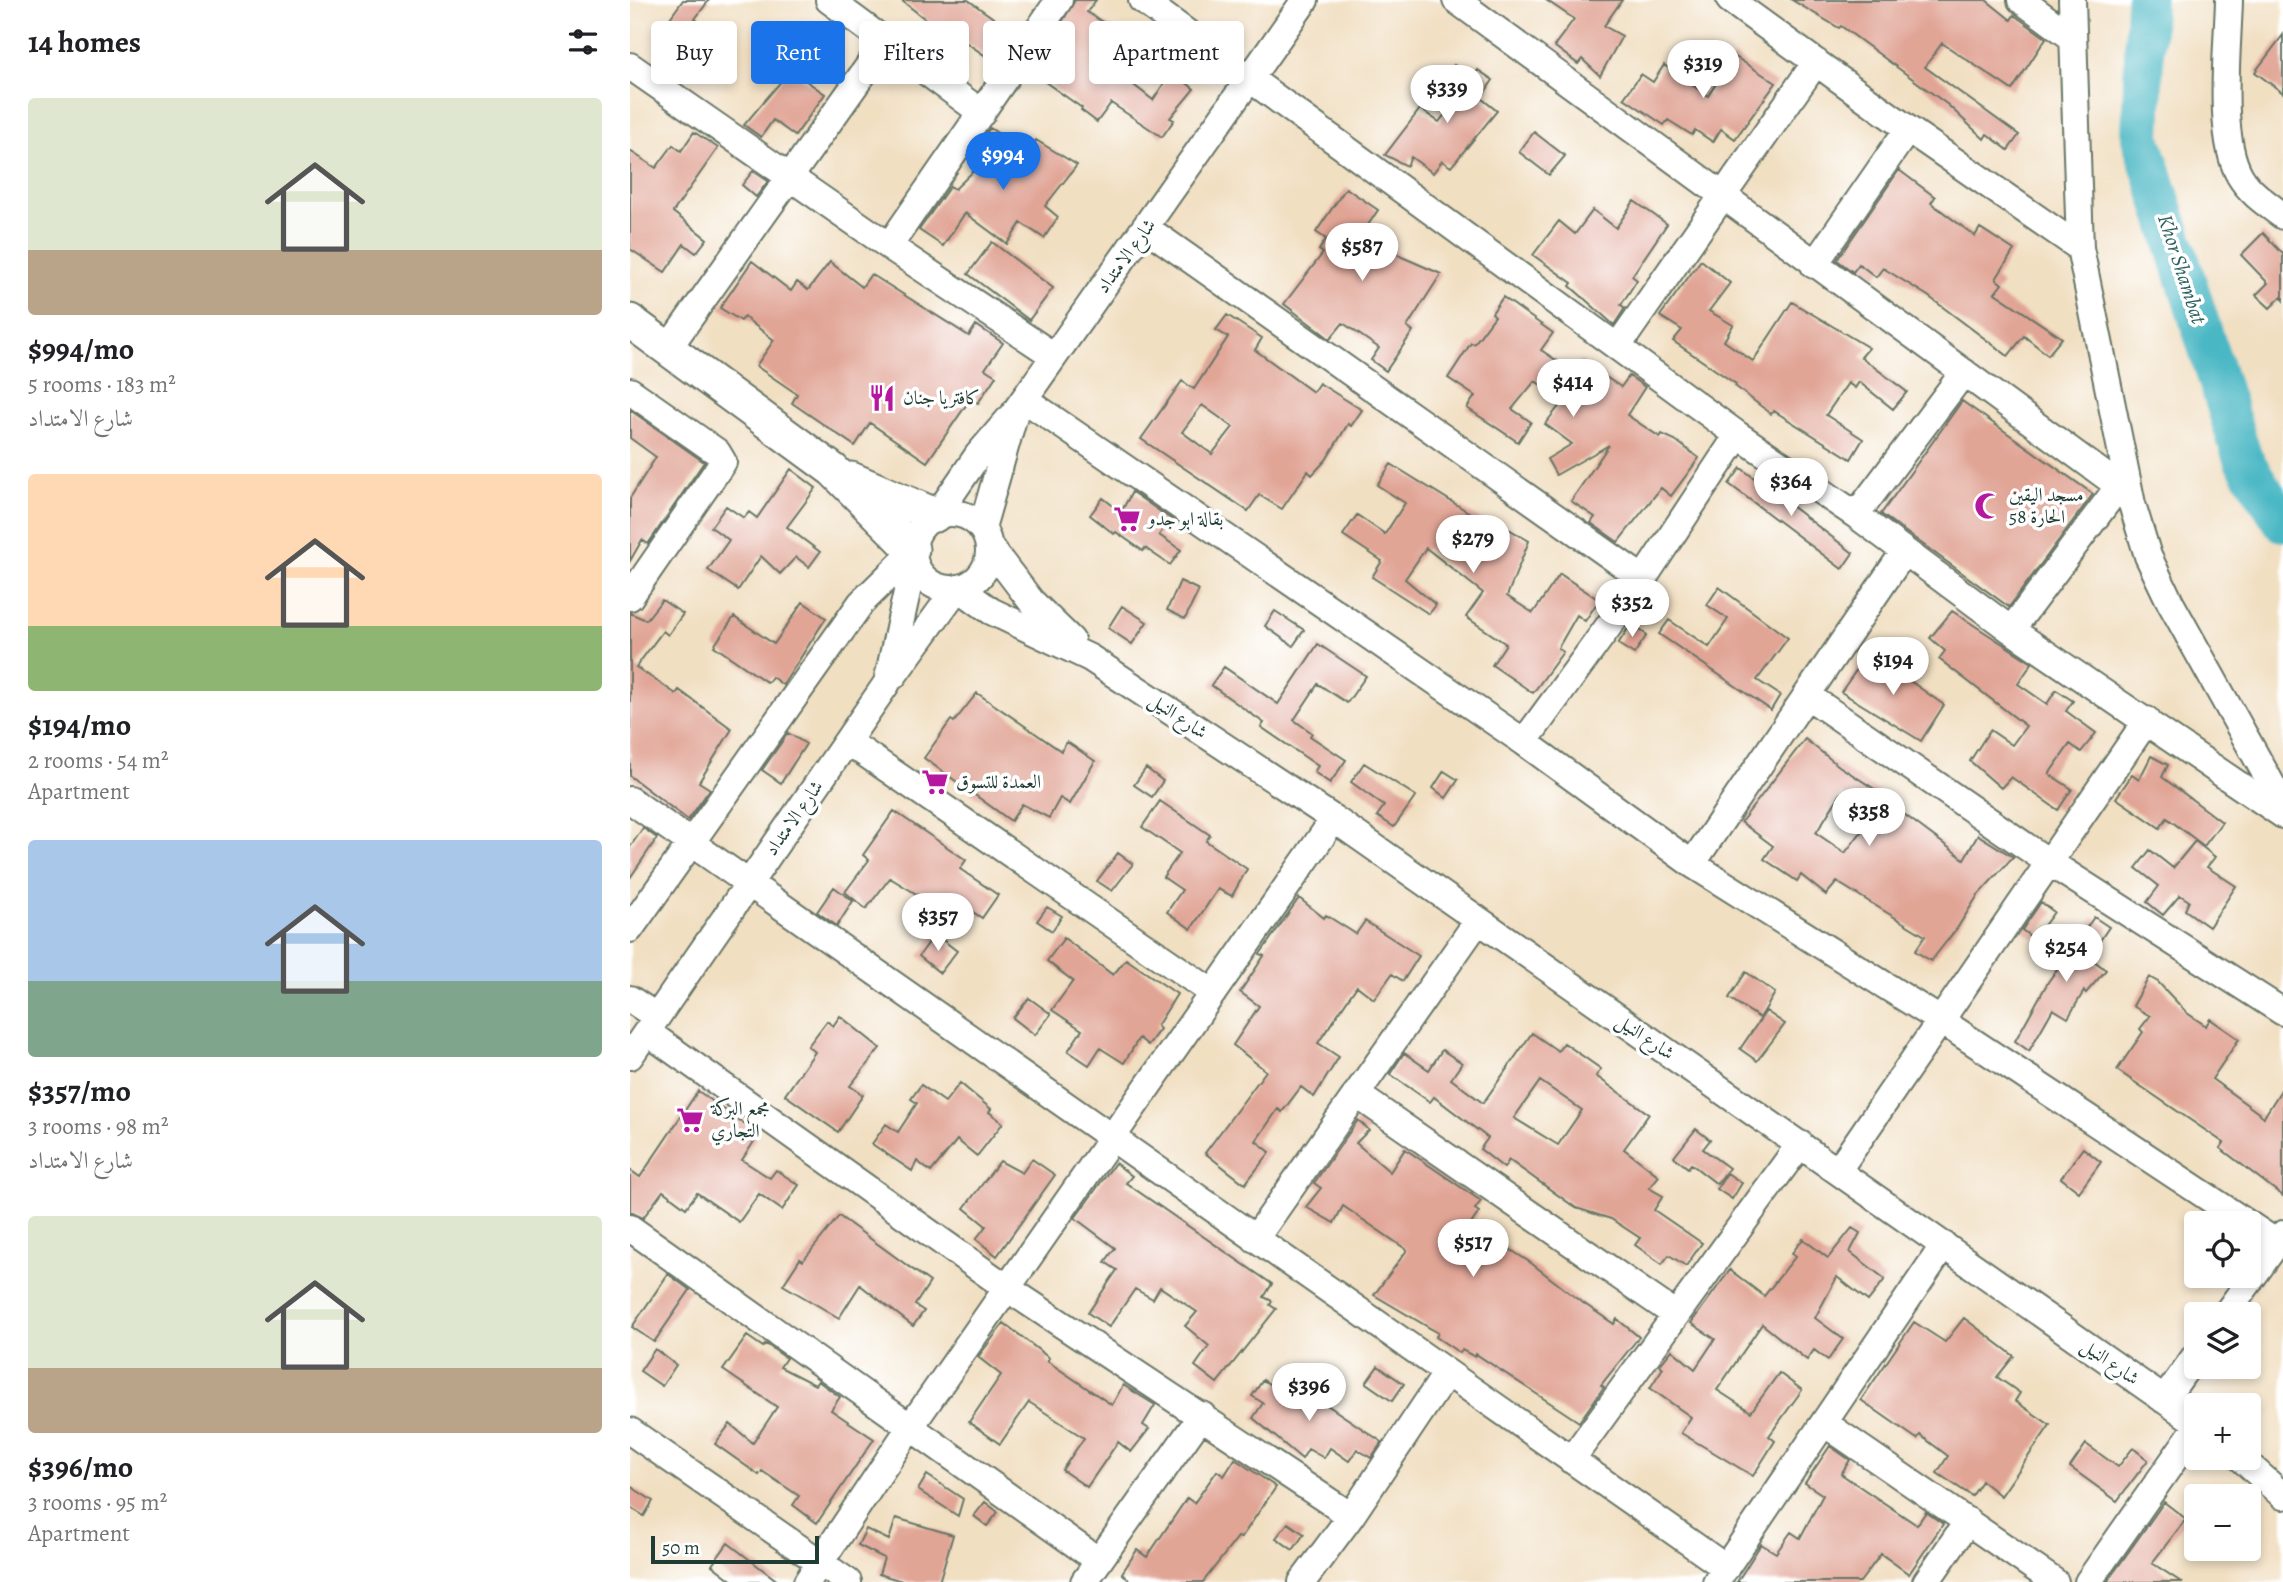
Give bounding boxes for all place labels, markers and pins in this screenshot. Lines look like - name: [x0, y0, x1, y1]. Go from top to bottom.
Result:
- pin: $319: [1662, 41, 1744, 100]
- pin: $339: [1406, 66, 1488, 125]
- pin: $994: [962, 132, 1044, 192]
- pin: $587: [1321, 224, 1403, 283]
- pin: $414: [1532, 360, 1614, 419]
- restaurant icon: كافتريا جنان: [867, 383, 897, 413]
- place label: كافتريا جنان: [903, 385, 980, 411]
- pin: $364: [1750, 458, 1832, 518]
- place label: مسجد اليقين الحارة 58: [2009, 482, 2084, 530]
- mosque icon: مسجد اليقين الحارة 58: [1973, 491, 2003, 521]
- supermarket icon: بقالة ابو جدو: [1112, 504, 1142, 534]
- place label: بقالة ابو جدو: [1146, 506, 1223, 532]
- pin: $279: [1432, 516, 1514, 575]
- pin: $352: [1591, 580, 1673, 639]
- pin: $194: [1852, 638, 1934, 697]
- supermarket icon: العمدة للتسوق: [920, 767, 950, 797]
- place label: العمدة للتسوق: [956, 769, 1041, 795]
- pin: $358: [1828, 788, 1910, 848]
- pin: $357: [897, 894, 979, 953]
- pin: $254: [2025, 925, 2107, 984]
- place label: مجمع البركة التجاري: [710, 1096, 770, 1146]
- supermarket icon: مجمع البركة التجاري: [675, 1105, 705, 1135]
- pin: $517: [1432, 1220, 1514, 1279]
- pin: $396: [1268, 1364, 1350, 1423]

